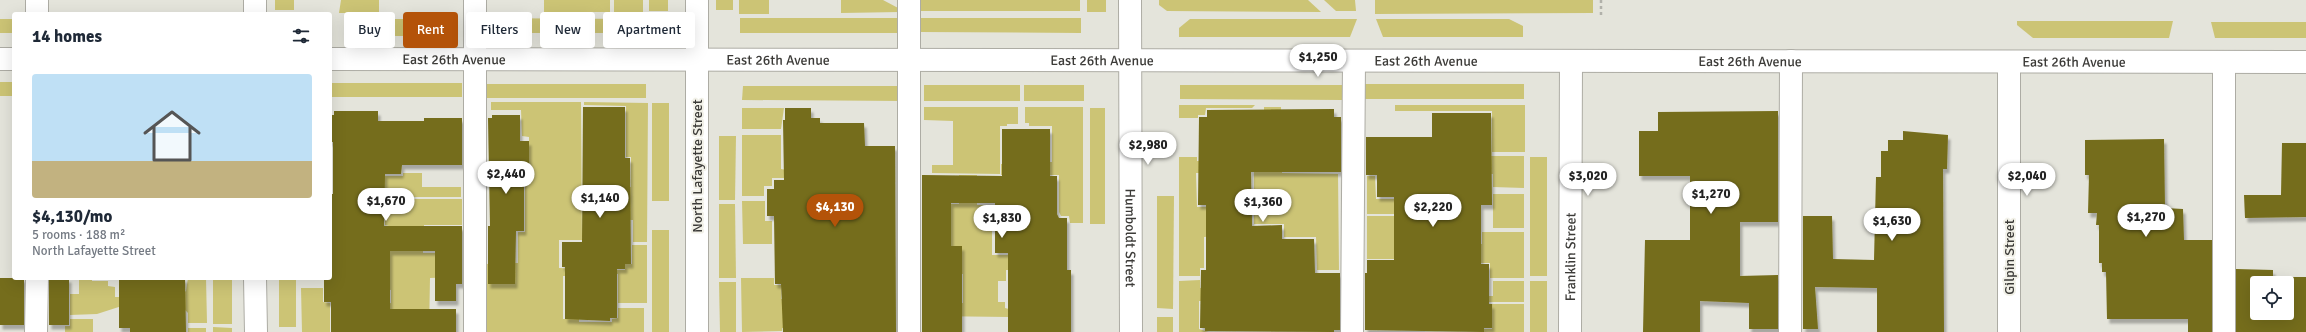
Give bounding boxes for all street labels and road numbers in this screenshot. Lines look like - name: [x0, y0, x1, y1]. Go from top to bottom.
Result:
- street label: East 26th Avenue: [402, 51, 506, 68]
- street label: East 26th Avenue: [726, 52, 830, 69]
- street label: East 26th Avenue: [1050, 52, 1154, 69]
- street label: East 26th Avenue: [1374, 53, 1478, 70]
- street label: East 26th Avenue: [1698, 53, 1802, 70]
- street label: East 26th Avenue: [2022, 54, 2126, 71]
- street label: North Lafayette Street: [689, 99, 706, 233]
- street label: Humboldt Street: [1122, 189, 1139, 288]
- street label: Franklin Street: [1562, 213, 1579, 301]
- street label: Gilpin Street: [2001, 219, 2018, 295]

